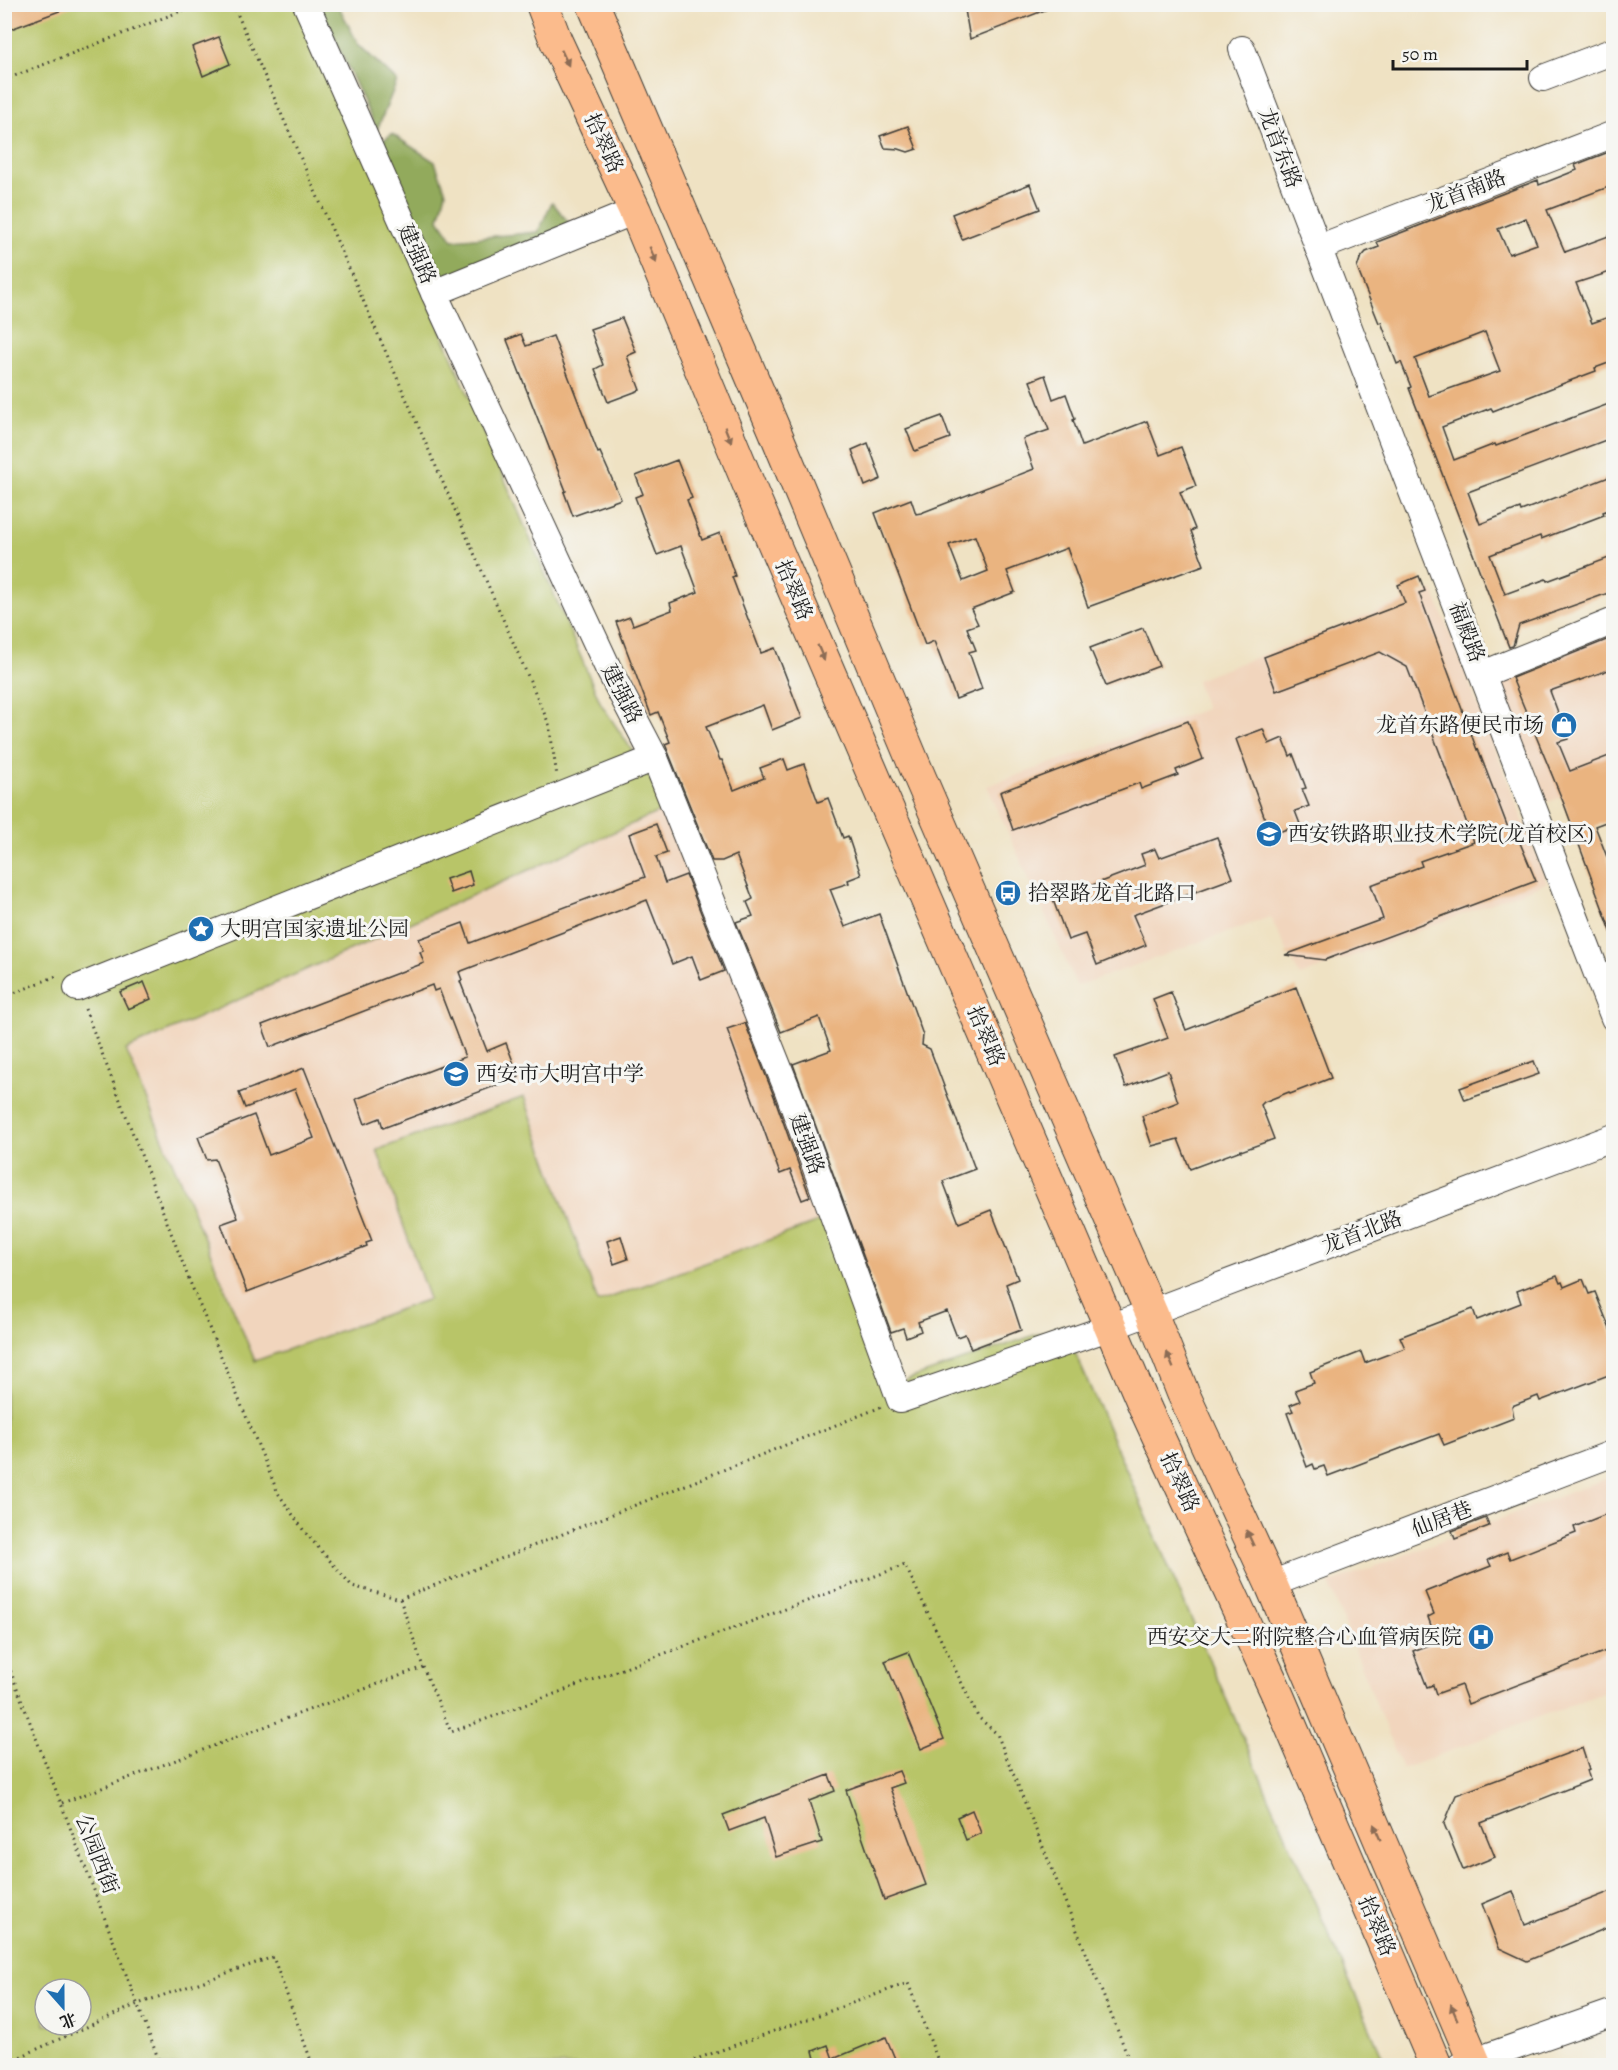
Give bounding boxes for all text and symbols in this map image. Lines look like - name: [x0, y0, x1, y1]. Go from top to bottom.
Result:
- scale bar: [1393, 33, 1526, 71]
- text: 50 m: [1402, 42, 1438, 66]
- one-way arrow: [560, 50, 569, 67]
- street label: 龙首东路: [1252, 104, 1308, 192]
- street label: 拾翠路: [578, 109, 630, 177]
- street label: 龙首南路: [1422, 163, 1510, 219]
- street label: 建强路: [391, 220, 443, 288]
- one-way arrow: [648, 247, 658, 265]
- one-way arrow: [723, 427, 733, 445]
- street label: 拾翠路: [769, 556, 819, 624]
- street label: 福殿路: [1443, 598, 1491, 666]
- one-way arrow: [816, 645, 826, 663]
- street label: 建强路: [595, 660, 649, 728]
- shop icon: 龙首东路便民市场: [1549, 710, 1579, 740]
- place label: 龙首东路便民市场: [1376, 711, 1544, 739]
- school or university icon: 西安铁路职业技术学院(龙首校区): [1254, 819, 1284, 849]
- place label: 西安铁路职业技术学院(龙首校区): [1288, 820, 1594, 848]
- bus stop icon: 拾翠路龙首北路口: [993, 878, 1023, 908]
- place label: 拾翠路龙首北路口: [1028, 879, 1196, 907]
- place icon: 大明宫国家遗址公园: [186, 914, 216, 944]
- place label: 大明宫国家遗址公园: [220, 915, 409, 943]
- street label: 拾翠路: [961, 1002, 1011, 1070]
- school or university icon: 西安市大明宫中学: [441, 1059, 471, 1089]
- place label: 西安市大明宫中学: [476, 1060, 644, 1088]
- street label: 建强路: [783, 1110, 831, 1178]
- street label: 龙首北路: [1318, 1204, 1406, 1260]
- one-way arrow: [1165, 1351, 1174, 1369]
- street label: 拾翠路: [1154, 1448, 1206, 1516]
- street label: 仙居巷: [1408, 1495, 1476, 1543]
- one-way arrow: [1245, 1529, 1254, 1546]
- hospital icon: 西安交大二附院整合心血管病医院: [1466, 1622, 1496, 1652]
- place label: 西安交大二附院整合心血管病医院: [1147, 1623, 1462, 1651]
- street label: 公园西街: [69, 1810, 125, 1898]
- one-way arrow: [1372, 1823, 1382, 1841]
- street label: 拾翠路: [1352, 1892, 1402, 1960]
- north arrow: [33, 1977, 93, 2037]
- one-way arrow: [1449, 2003, 1458, 2020]
- text: 北: [57, 2007, 79, 2033]

